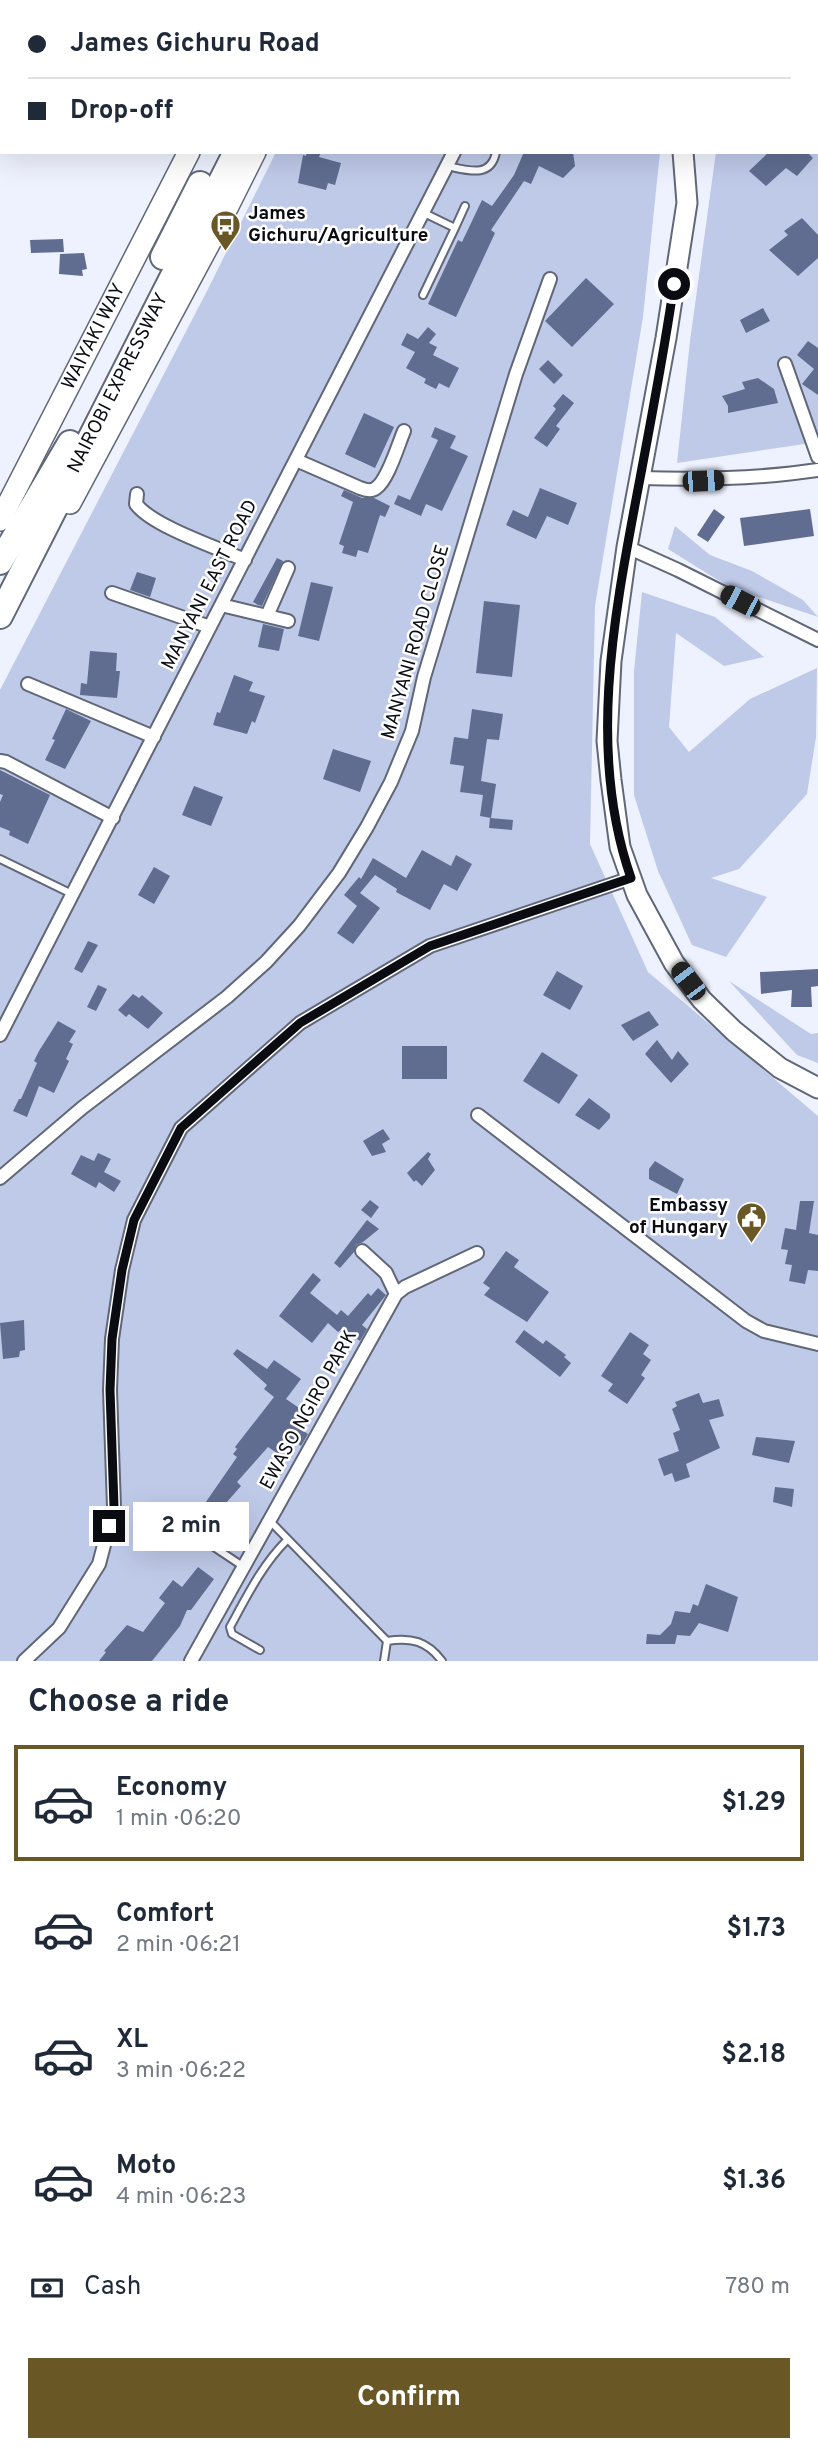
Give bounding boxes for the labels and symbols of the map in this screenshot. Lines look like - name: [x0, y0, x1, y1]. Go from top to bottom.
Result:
- place label: James Gichuru/Agriculture: [248, 202, 428, 248]
- bus stop icon: James Gichuru/Agriculture: [208, 208, 242, 252]
- route start: [658, 268, 690, 300]
- street label: WAIYAKI WAY: [57, 280, 131, 394]
- street label: NAIROBI EXPRESSWAY: [63, 289, 174, 477]
- car: [682, 469, 725, 493]
- street label: MANYANI EAST ROAD: [157, 496, 263, 674]
- street label: MANYANI ROAD CLOSE: [377, 542, 455, 742]
- car: [717, 582, 764, 620]
- car: [667, 958, 710, 1004]
- place label: Embassy of Hungary: [629, 1194, 728, 1240]
- public building icon: Embassy of Hungary: [734, 1200, 768, 1244]
- street label: EWASO NGIRO PARK: [255, 1326, 363, 1494]
- callout: 2 min: [134, 1502, 249, 1550]
- route end: [93, 1510, 125, 1542]

